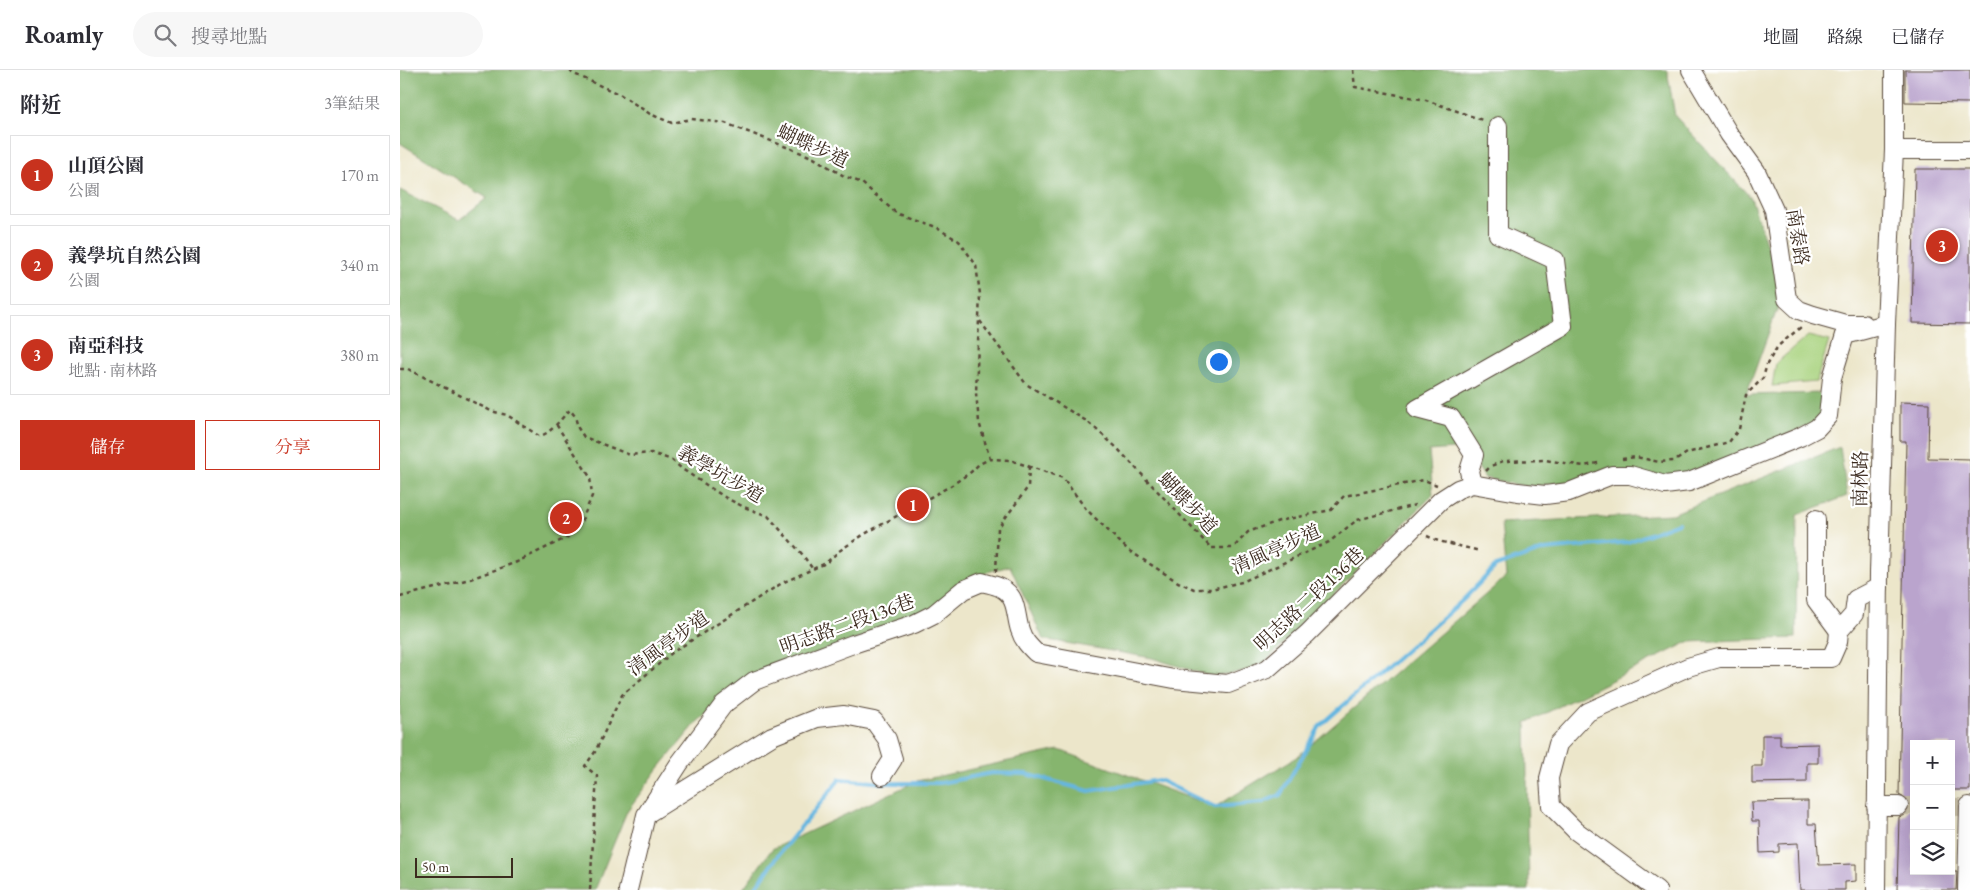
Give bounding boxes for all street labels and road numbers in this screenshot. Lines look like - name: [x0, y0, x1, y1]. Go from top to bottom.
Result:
- street label: 蝴蝶步道: [773, 119, 853, 173]
- street label: 南泰路: [1781, 207, 1815, 267]
- street label: 義學坑步道: [674, 439, 768, 509]
- street label: 南林路: [1847, 450, 1873, 508]
- street label: 蝴蝶步道: [1153, 467, 1223, 539]
- street label: 清風亭步道: [1228, 518, 1324, 580]
- street label: 明志路二段136巷: [1249, 542, 1369, 656]
- street label: 明志路二段136巷: [776, 588, 918, 660]
- street label: 清風亭步道: [622, 605, 714, 681]

